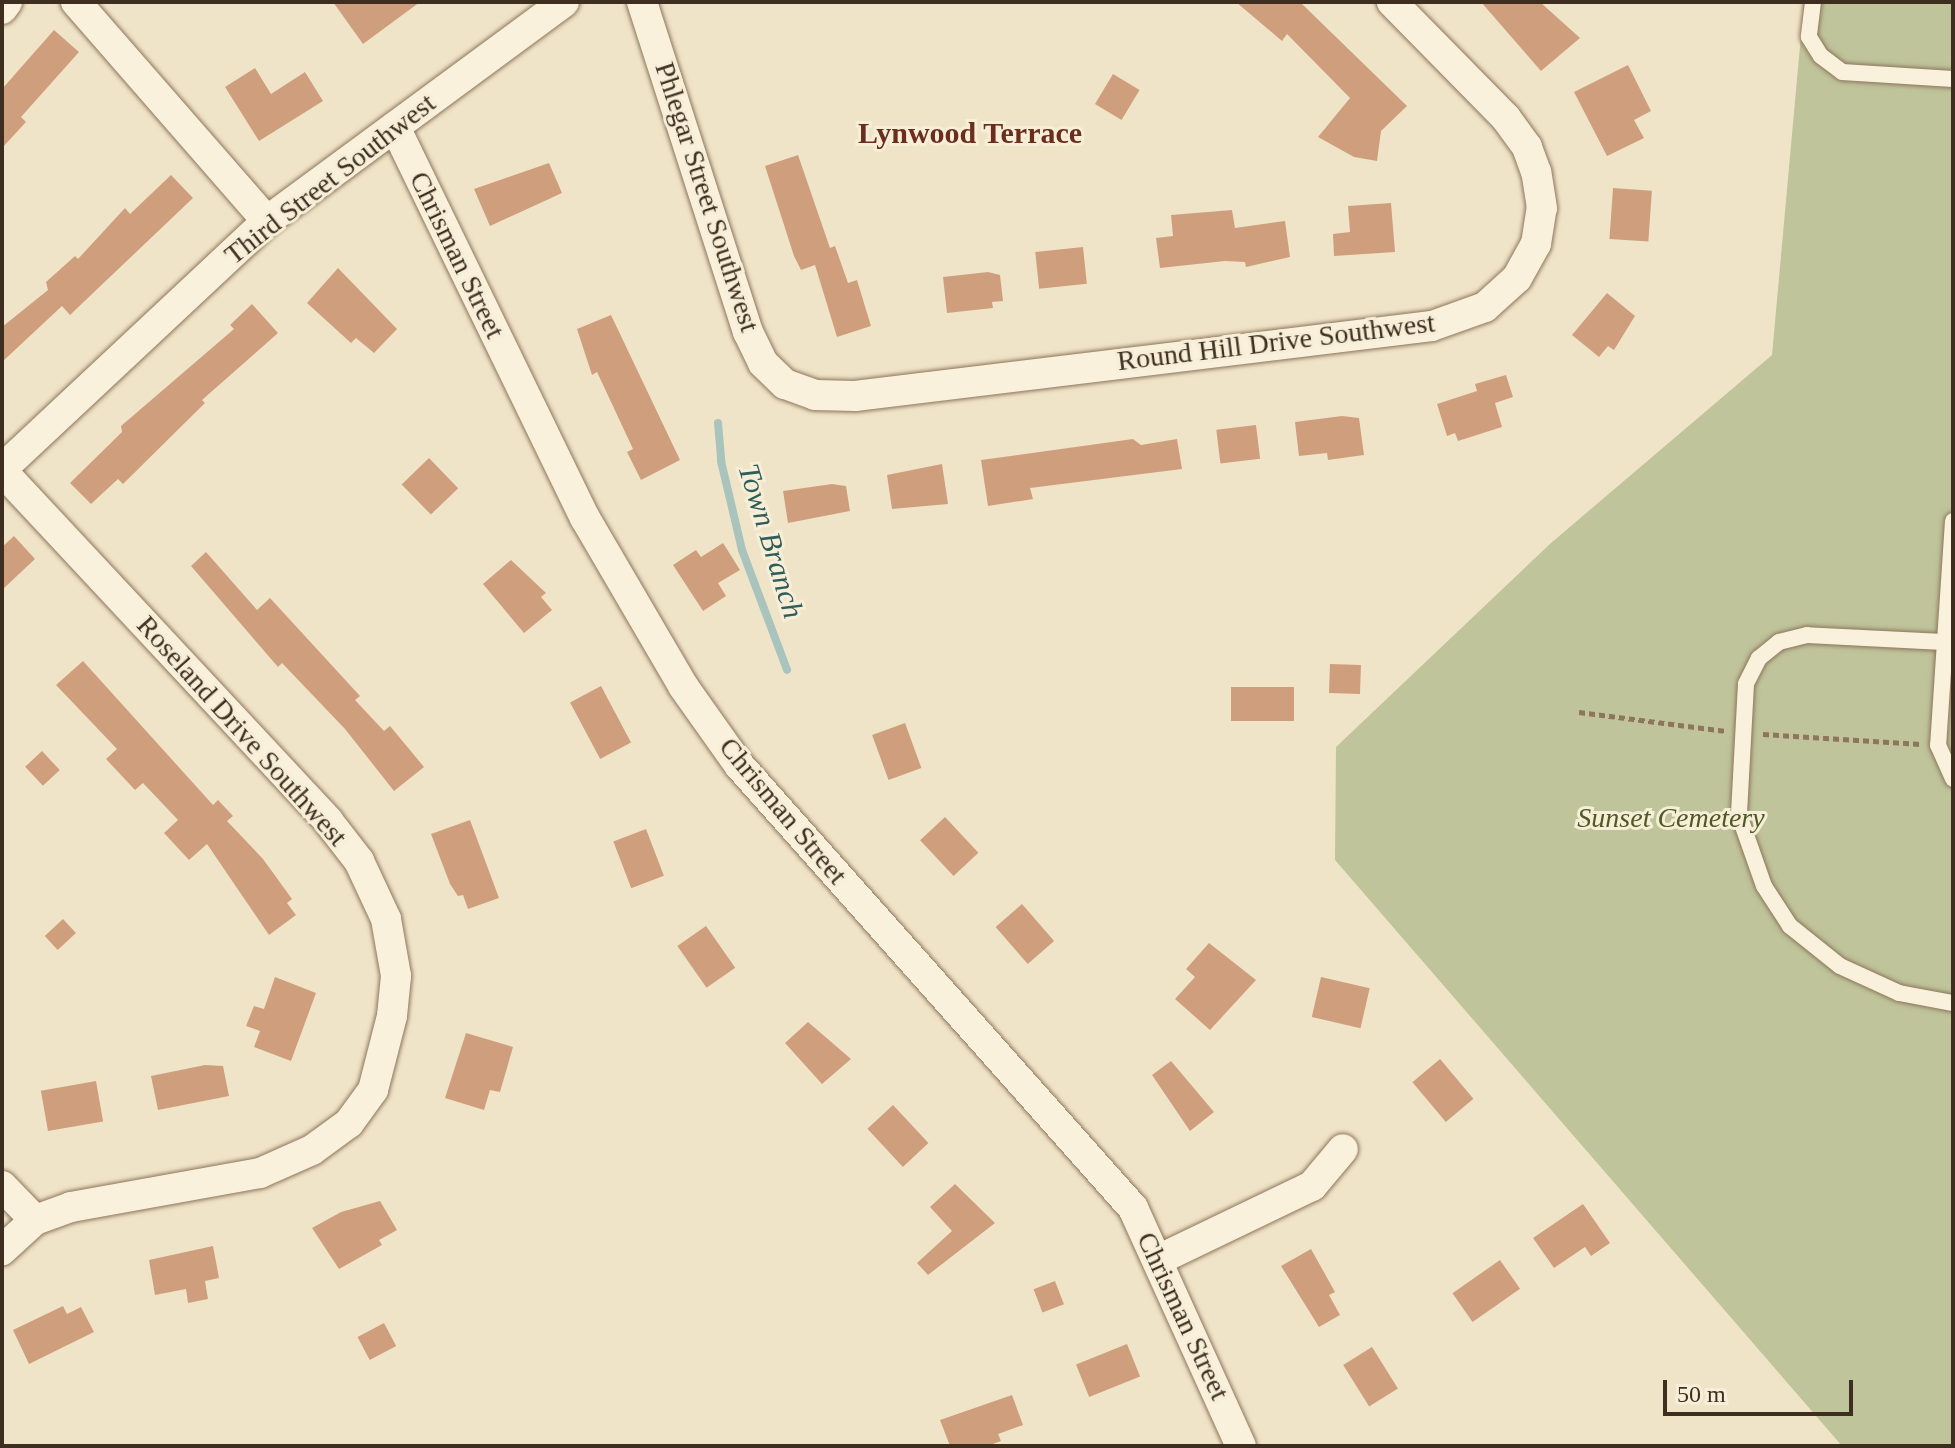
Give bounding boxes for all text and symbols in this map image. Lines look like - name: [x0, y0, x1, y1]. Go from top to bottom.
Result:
- street label: Phlegar Street Southwest: [648, 58, 766, 336]
- street label: Third Street Southwest: [218, 86, 442, 272]
- district label: Lynwood Terrace: [858, 115, 1082, 151]
- street label: Chrisman Street: [402, 166, 512, 344]
- street label: Round Hill Drive Southwest: [1115, 306, 1437, 378]
- water label: Town Branch: [730, 459, 812, 623]
- street label: Roseland Drive Southwest: [130, 609, 354, 853]
- street label: Chrisman Street: [712, 731, 854, 891]
- park label: Sunset Cemetery: [1577, 801, 1765, 835]
- street label: Chrisman Street: [1129, 1227, 1237, 1405]
- scale bar: [1667, 1364, 1857, 1414]
- text: 50 m: [1677, 1381, 1726, 1407]

